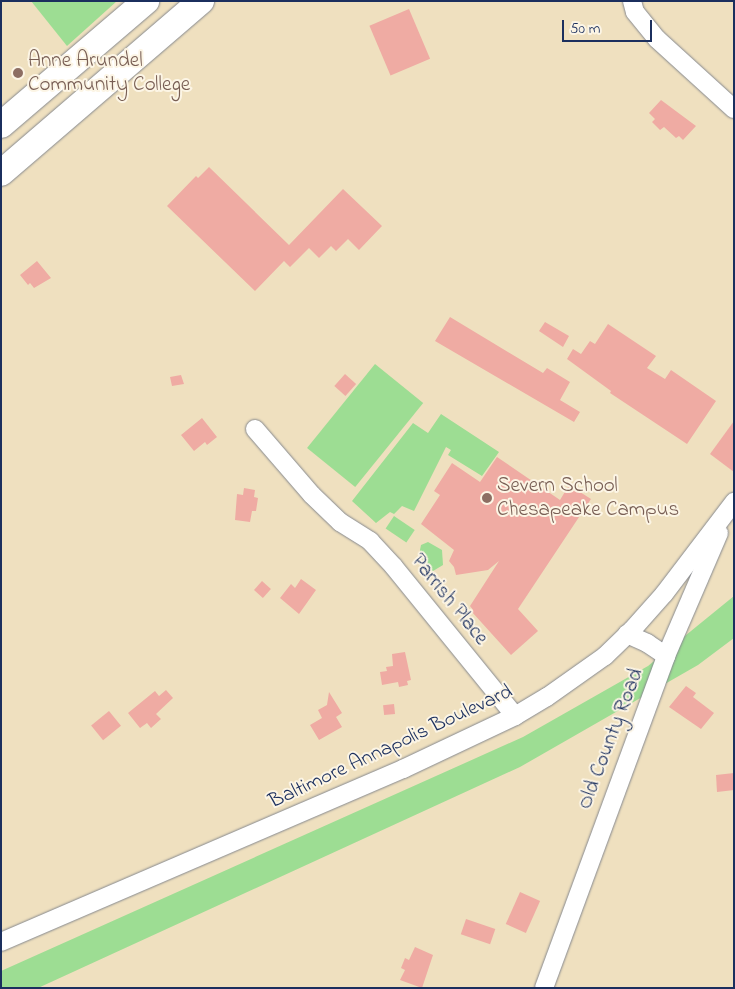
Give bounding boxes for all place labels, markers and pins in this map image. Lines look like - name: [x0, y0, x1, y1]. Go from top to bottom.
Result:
- place label: Anne Arundel Community College: [28, 48, 190, 98]
- marker: Anne Arundel Community College: [12, 67, 24, 79]
- place label: Severn School Chesapeake Campus: [497, 473, 679, 523]
- marker: Severn School Chesapeake Campus: [481, 492, 493, 504]

